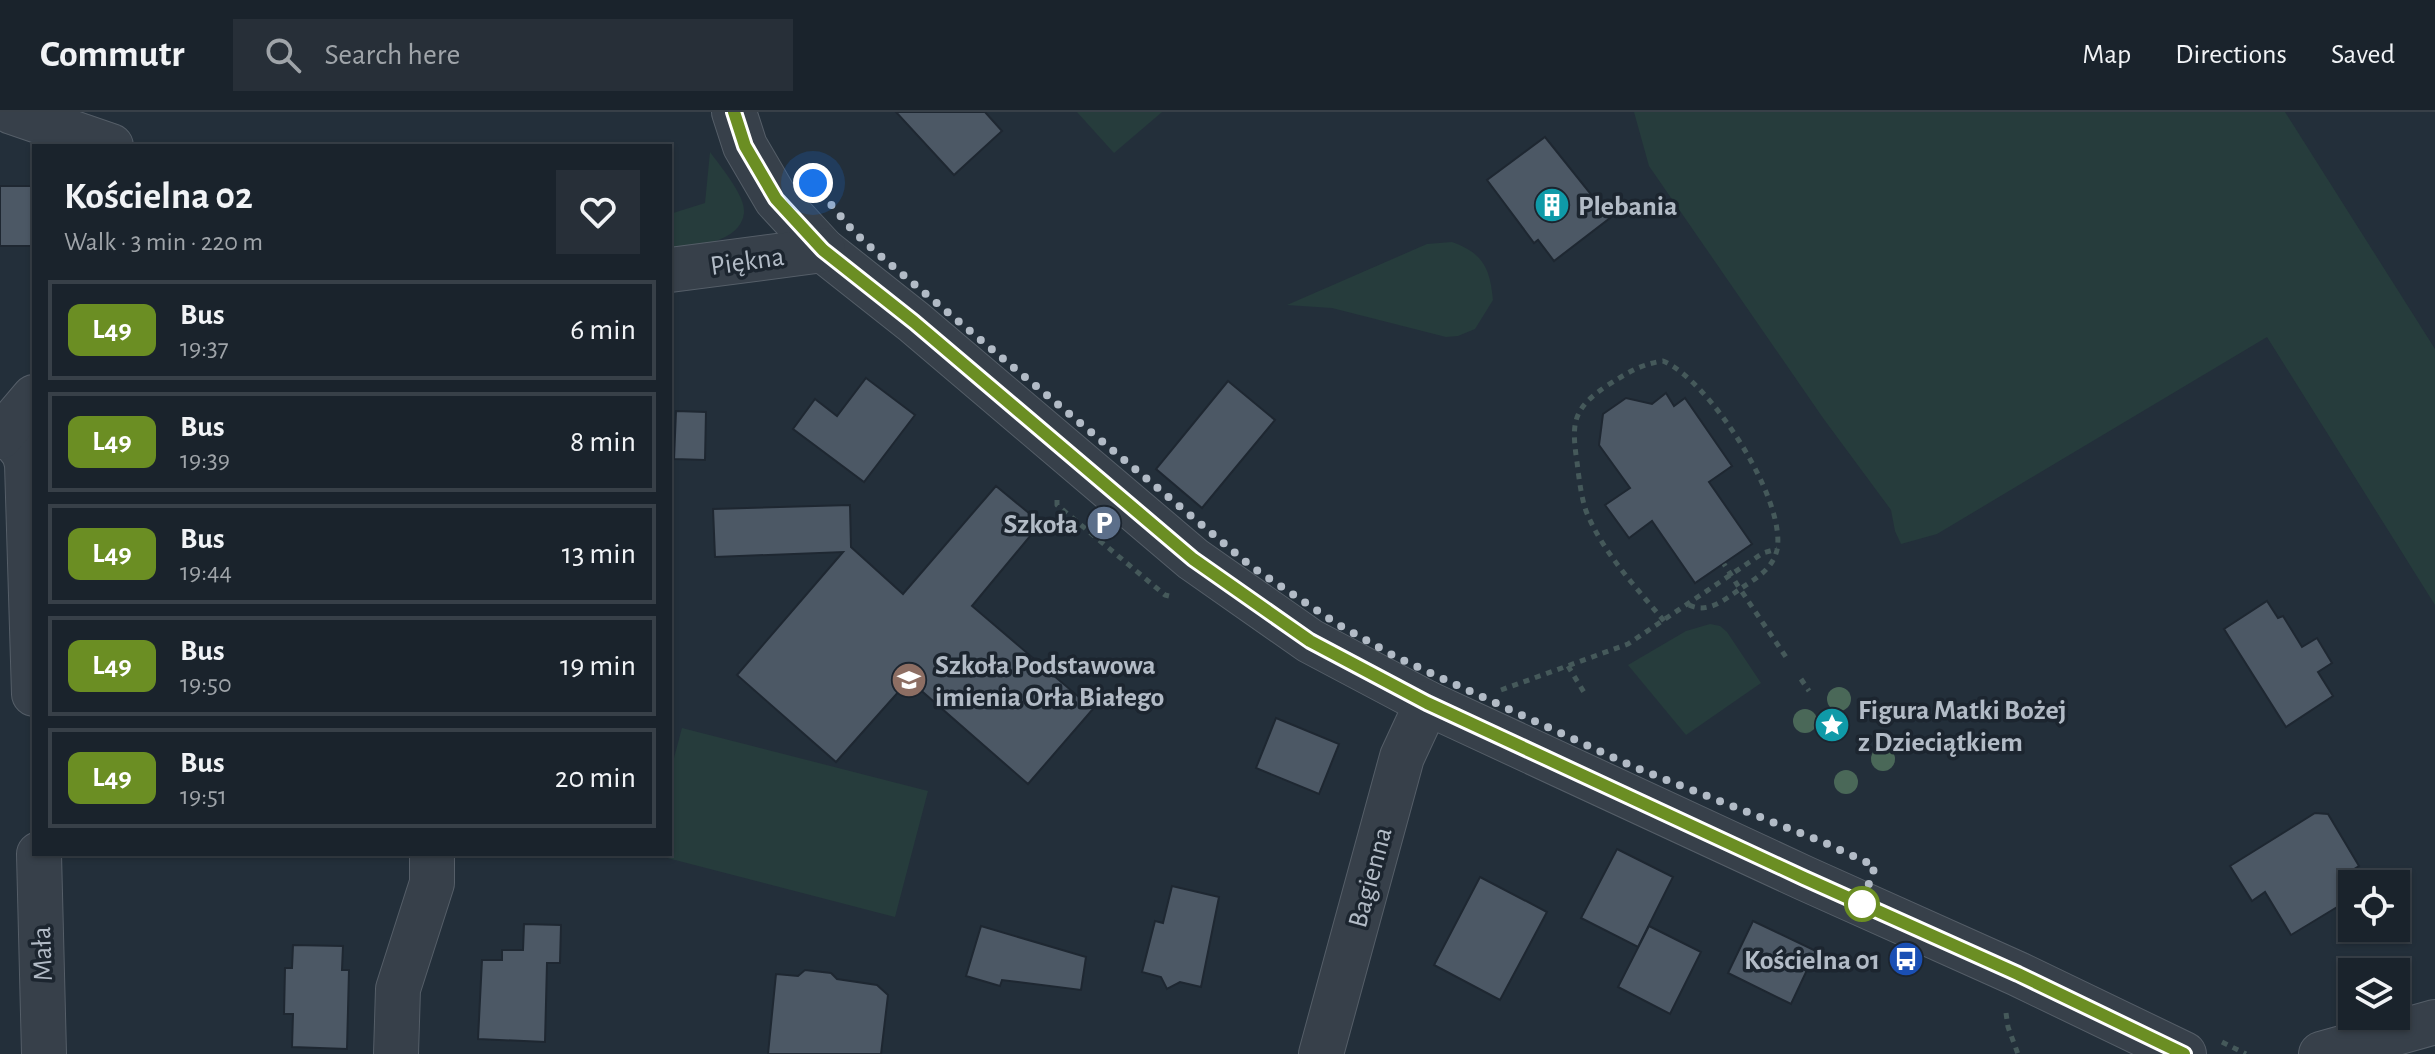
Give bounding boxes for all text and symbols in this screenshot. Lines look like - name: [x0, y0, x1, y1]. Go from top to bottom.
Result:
- search box: [233, 19, 793, 91]
- icon: search: [261, 33, 305, 77]
- text: Commutr: [40, 36, 185, 74]
- text: Search here: [325, 40, 460, 70]
- text: Map: [2082, 41, 2131, 69]
- text: Directions: [2175, 41, 2287, 69]
- text: Saved: [2331, 41, 2395, 69]
- your location: [793, 163, 833, 203]
- button: heart: [556, 170, 640, 254]
- text: Kościelna 02: [64, 178, 253, 216]
- building icon: Plebania: [1533, 186, 1571, 224]
- place label: Plebania: [1578, 193, 1678, 221]
- text: Walk · 3 min · 220 m: [64, 229, 263, 255]
- street label: Piękna: [708, 243, 786, 281]
- text: Bus: [180, 300, 225, 330]
- text: 6 min: [570, 315, 636, 345]
- text: L49: [92, 316, 132, 344]
- text: 19:37: [180, 335, 229, 361]
- text: Bus: [180, 412, 225, 442]
- text: 8 min: [570, 427, 636, 457]
- text: L49: [92, 428, 132, 456]
- text: 19:39: [180, 447, 230, 473]
- parking icon: Szkoła: [1085, 504, 1123, 542]
- place label: Szkoła: [1003, 511, 1078, 539]
- text: Bus: [180, 524, 225, 554]
- text: 13 min: [562, 539, 636, 569]
- text: L49: [92, 540, 132, 568]
- text: 19:44: [180, 559, 232, 585]
- text: Bus: [180, 636, 225, 666]
- text: 19 min: [560, 651, 636, 681]
- text: L49: [92, 652, 132, 680]
- place label: Szkoła Podstawowa imienia Orła Białego: [935, 652, 1164, 712]
- school or university icon: Szkoła Podstawowa imienia Orła Białego: [890, 661, 928, 699]
- text: 19:50: [180, 671, 232, 697]
- place label: Figura Matki Bożej z Dzieciątkiem: [1858, 697, 2067, 757]
- place icon: Figura Matki Bożej z Dzieciątkiem: [1813, 706, 1851, 744]
- text: Bus: [180, 748, 225, 778]
- text: 20 min: [555, 763, 636, 793]
- text: L49: [92, 764, 132, 792]
- text: 19:51: [180, 783, 227, 809]
- street label: Bagienna: [1344, 824, 1398, 931]
- map controls: [2338, 870, 2410, 1030]
- button: locate: [2338, 870, 2410, 942]
- unlabelled marker: [1845, 887, 1879, 921]
- street label: Mała: [28, 926, 58, 982]
- bus stop icon: Kościelna 01: [1887, 940, 1925, 978]
- place label: Kościelna 01: [1744, 947, 1880, 975]
- button: layers: [2338, 958, 2410, 1030]

